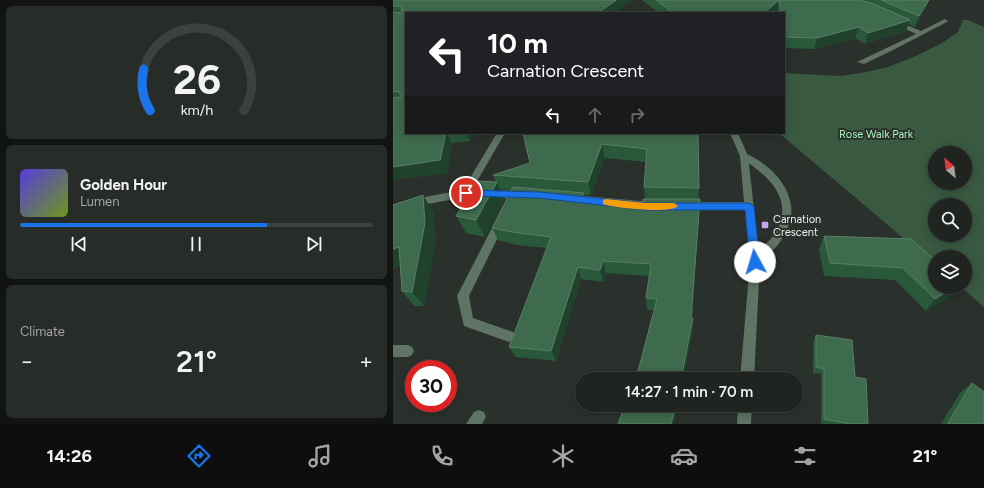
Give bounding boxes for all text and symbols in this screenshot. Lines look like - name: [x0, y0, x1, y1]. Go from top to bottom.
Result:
- text: 10 m: [487, 26, 548, 60]
- icon: left: [421, 28, 473, 80]
- text: 26: [172, 53, 221, 103]
- text: Carnation Crescent: [487, 60, 644, 82]
- text: km/h: [180, 100, 213, 118]
- icon: left: [542, 104, 564, 126]
- icon: ahead: [584, 104, 606, 126]
- icon: right: [626, 104, 648, 126]
- park label: Rose Walk Park: [839, 128, 914, 141]
- north arrow: [928, 146, 972, 190]
- map controls: [928, 146, 972, 294]
- text: Golden Hour: [80, 176, 167, 194]
- pin: [449, 176, 483, 210]
- icon: arrive: [455, 182, 477, 204]
- text: Lumen: [80, 194, 119, 209]
- button: search: [928, 198, 972, 242]
- place label: Carnation Crescent: [773, 213, 821, 239]
- marker: Carnation Crescent: [760, 220, 770, 230]
- icon: previous: [68, 233, 90, 255]
- icon: pause: [185, 233, 207, 255]
- icon: next: [303, 233, 325, 255]
- position arrow: [734, 241, 776, 283]
- button: layers: [928, 250, 972, 294]
- text: Climate: [20, 324, 65, 339]
- text: 21°: [176, 343, 217, 380]
- text: −: [20, 348, 34, 375]
- text: +: [359, 348, 373, 375]
- speed limit sign: 30: [405, 360, 457, 412]
- text: 14:27 · 1 min · 70 m: [625, 383, 753, 401]
- icon: directions: [185, 442, 213, 470]
- icon: music: [306, 442, 334, 470]
- icon: phone: [428, 442, 456, 470]
- icon: climate: [549, 442, 577, 470]
- icon: car: [670, 442, 698, 470]
- icon: filters: [791, 442, 819, 470]
- text: 14:26: [47, 445, 92, 467]
- text: 21°: [913, 445, 937, 467]

